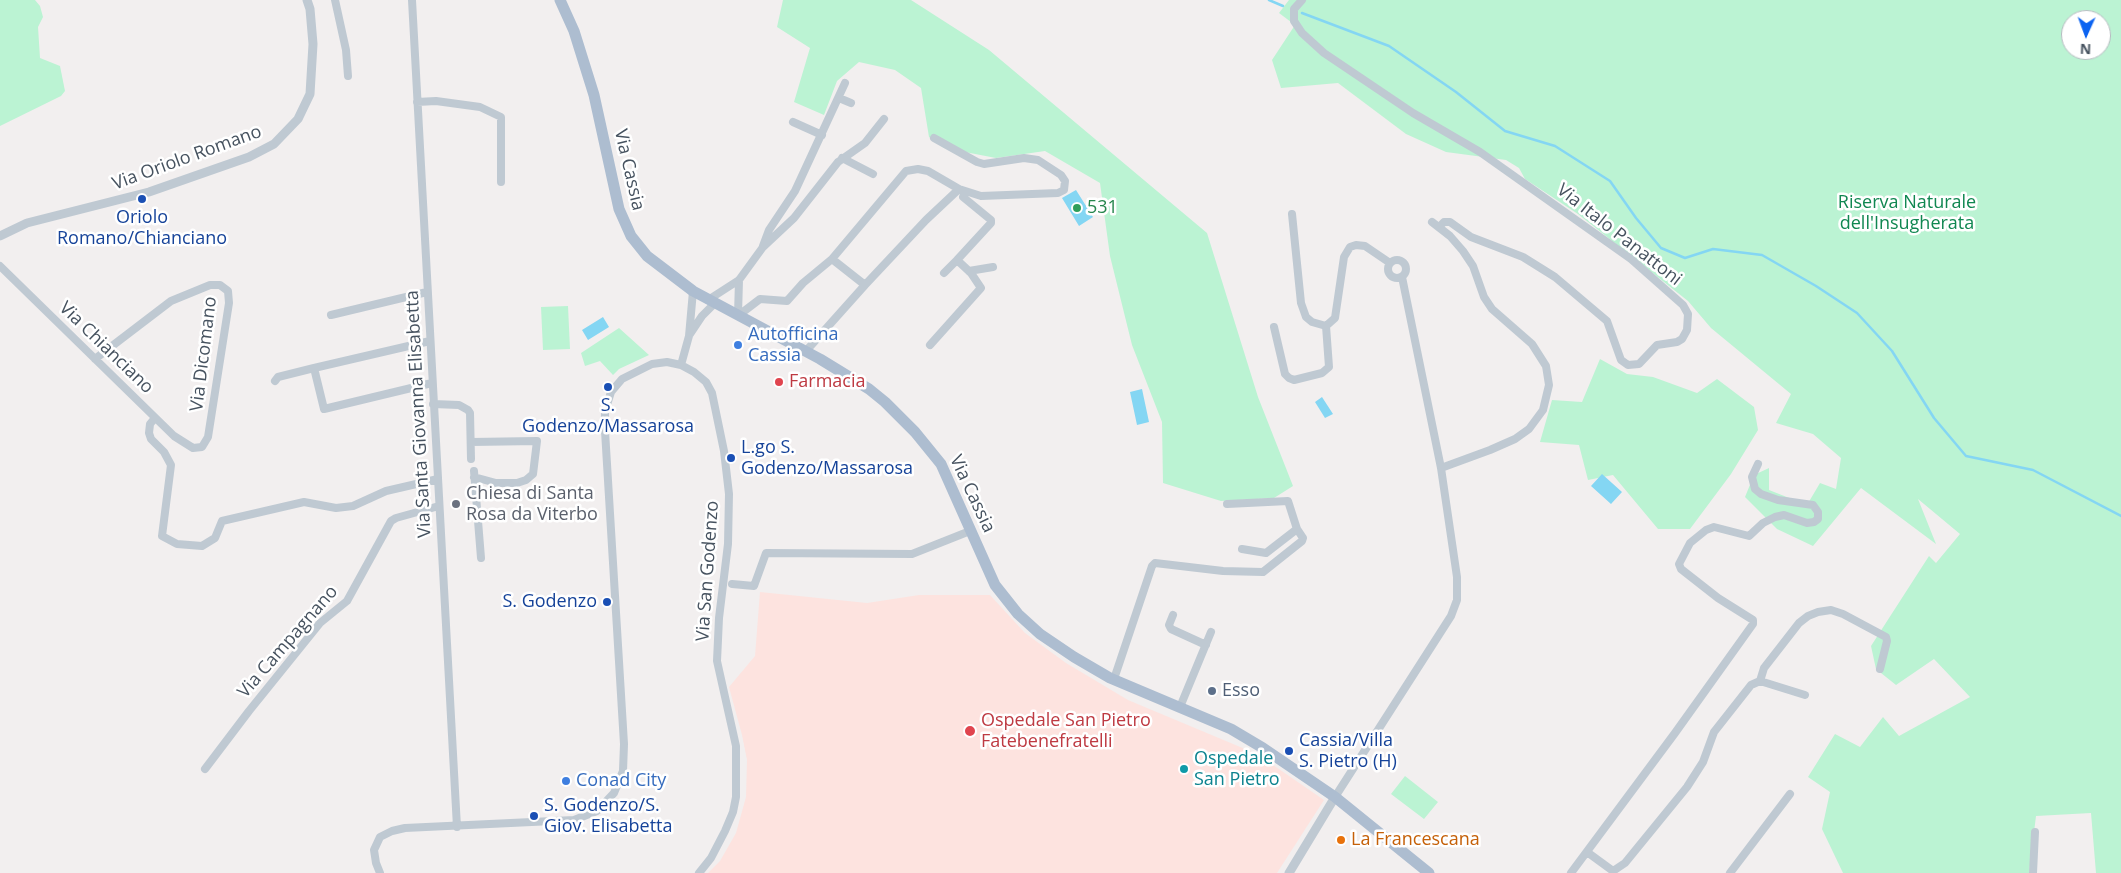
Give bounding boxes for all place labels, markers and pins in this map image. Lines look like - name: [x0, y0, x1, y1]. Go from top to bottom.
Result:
- marker: Oriolo Romano/Chianciano: [136, 193, 148, 205]
- place label: 531: [1087, 197, 1118, 219]
- marker: 531: [1071, 202, 1083, 214]
- place label: Oriolo Romano/Chianciano: [57, 207, 227, 250]
- place label: Autofficina Cassia: [748, 324, 839, 366]
- marker: Autofficina Cassia: [732, 339, 744, 351]
- place label: Farmacia: [789, 371, 865, 393]
- marker: Farmacia: [773, 376, 785, 388]
- marker: S. Godenzo/Massarosa: [602, 381, 614, 393]
- place label: S. Godenzo/Massarosa: [522, 395, 694, 438]
- place label: L.go S. Godenzo/Massarosa: [741, 437, 913, 479]
- marker: L.go S. Godenzo/Massarosa: [725, 452, 737, 464]
- place label: Chiesa di Santa Rosa da Viterbo: [466, 483, 598, 526]
- marker: Chiesa di Santa Rosa da Viterbo: [450, 498, 462, 510]
- place label: S. Godenzo: [502, 591, 597, 613]
- marker: S. Godenzo: [601, 596, 613, 608]
- place label: Esso: [1222, 680, 1260, 702]
- marker: Esso: [1206, 685, 1218, 697]
- place label: Ospedale San Pietro Fatebenefratelli: [981, 710, 1151, 752]
- marker: Ospedale San Pietro Fatebenefratelli: [963, 724, 977, 738]
- place label: Cassia/Villa S. Pietro (H): [1299, 730, 1397, 772]
- marker: Cassia/Villa S. Pietro (H): [1283, 745, 1295, 757]
- place label: Ospedale San Pietro: [1194, 748, 1280, 791]
- marker: Ospedale San Pietro: [1178, 763, 1190, 775]
- place label: Conad City: [576, 770, 666, 792]
- marker: Conad City: [560, 775, 572, 787]
- place label: S. Godenzo/S. Giov. Elisabetta: [544, 795, 672, 838]
- marker: S. Godenzo/S. Giov. Elisabetta: [528, 810, 540, 822]
- place label: La Francescana: [1351, 829, 1480, 851]
- marker: La Francescana: [1335, 834, 1347, 846]

